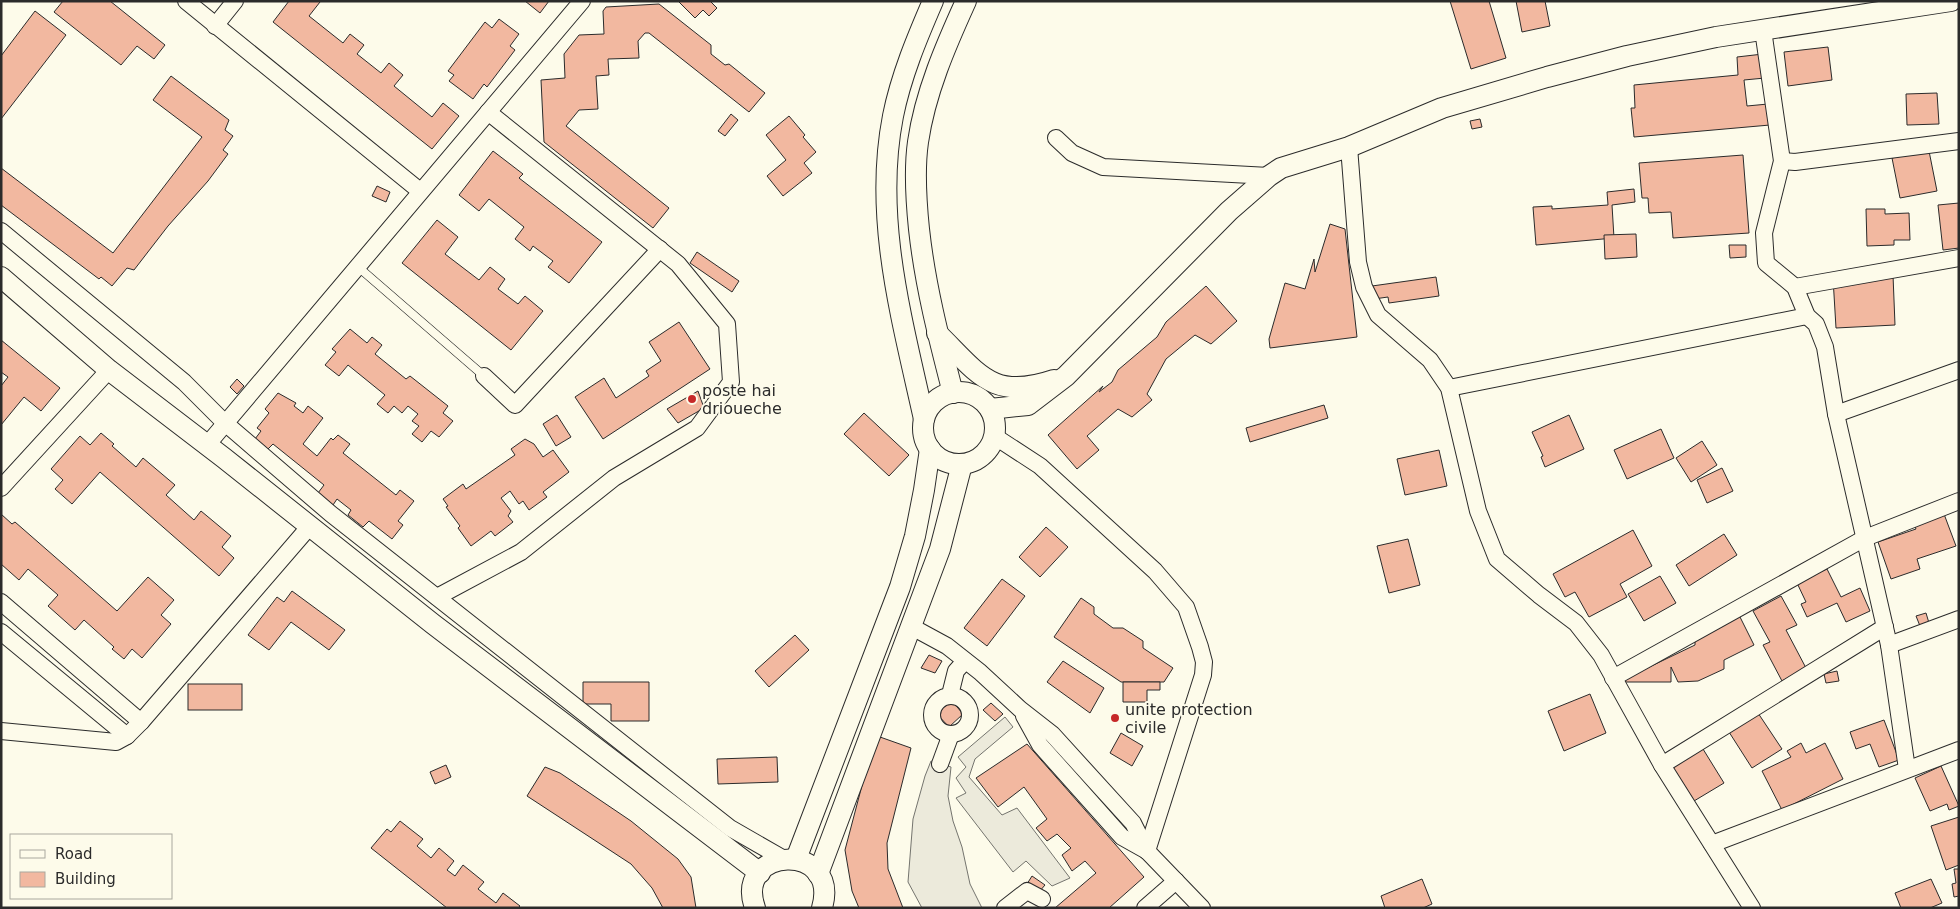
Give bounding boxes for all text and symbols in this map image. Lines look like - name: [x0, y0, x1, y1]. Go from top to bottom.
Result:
- place label: poste hai drioueche: [702, 381, 782, 418]
- marker: poste hai drioueche: [686, 393, 698, 405]
- place label: unite protection civile: [1125, 700, 1253, 737]
- marker: unite protection civile: [1109, 712, 1121, 724]
- legend: [10, 834, 172, 899]
- text: Road: [55, 845, 93, 863]
- text: Building: [55, 870, 116, 888]

